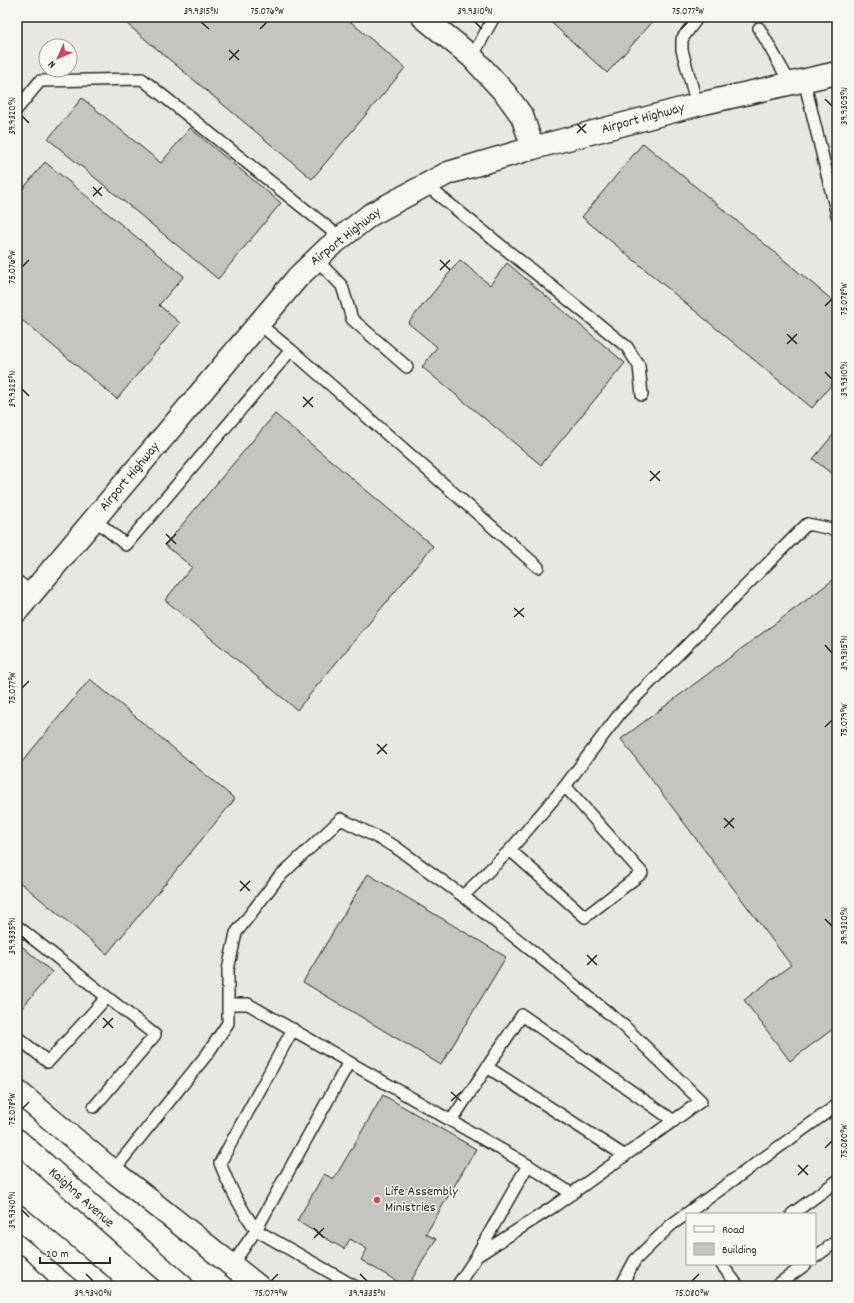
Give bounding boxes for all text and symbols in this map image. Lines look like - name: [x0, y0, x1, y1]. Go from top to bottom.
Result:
- text: 39.9315°N: [184, 5, 218, 19]
- text: 75.076°W: [250, 5, 284, 19]
- text: 39.9310°N: [457, 5, 493, 19]
- text: 75.077°W: [672, 5, 704, 19]
- north arrow: [38, 38, 78, 78]
- text: N: [44, 56, 60, 71]
- text: 39.9305°N: [838, 87, 852, 125]
- text: 39.9320°N: [6, 97, 20, 135]
- street label: Airport Highway: [599, 98, 687, 140]
- street label: Airport Highway: [306, 203, 386, 271]
- text: 75.076°W: [6, 250, 20, 284]
- text: 75.078°W: [838, 283, 852, 315]
- text: 39.9310°N: [838, 361, 852, 397]
- text: 39.9325°N: [6, 371, 20, 407]
- street label: Airport Highway: [95, 438, 165, 516]
- text: 39.9315°N: [838, 636, 852, 670]
- text: 75.077°W: [6, 672, 20, 704]
- text: 75.079°W: [838, 703, 852, 736]
- text: 39.9320°N: [838, 907, 852, 945]
- text: 39.9335°N: [6, 917, 20, 954]
- text: 75.078°W: [6, 1093, 20, 1125]
- text: 75.080°W: [838, 1124, 852, 1158]
- street label: Kaighns Avenue: [44, 1163, 118, 1233]
- place label: Life Assembly Ministries: [385, 1182, 458, 1218]
- text: 39.9340°N: [6, 1191, 20, 1229]
- marker: Life Assembly Ministries: [372, 1195, 382, 1205]
- legend: [686, 1213, 816, 1265]
- text: Road: [722, 1222, 744, 1239]
- scale bar: [40, 1239, 110, 1265]
- text: Building: [722, 1242, 757, 1259]
- text: 20 m: [46, 1246, 69, 1263]
- text: 39.9340°N: [74, 1287, 112, 1301]
- text: 75.079°W: [255, 1287, 288, 1301]
- text: 39.9335°N: [349, 1287, 386, 1301]
- text: 75.080°W: [675, 1287, 709, 1301]

